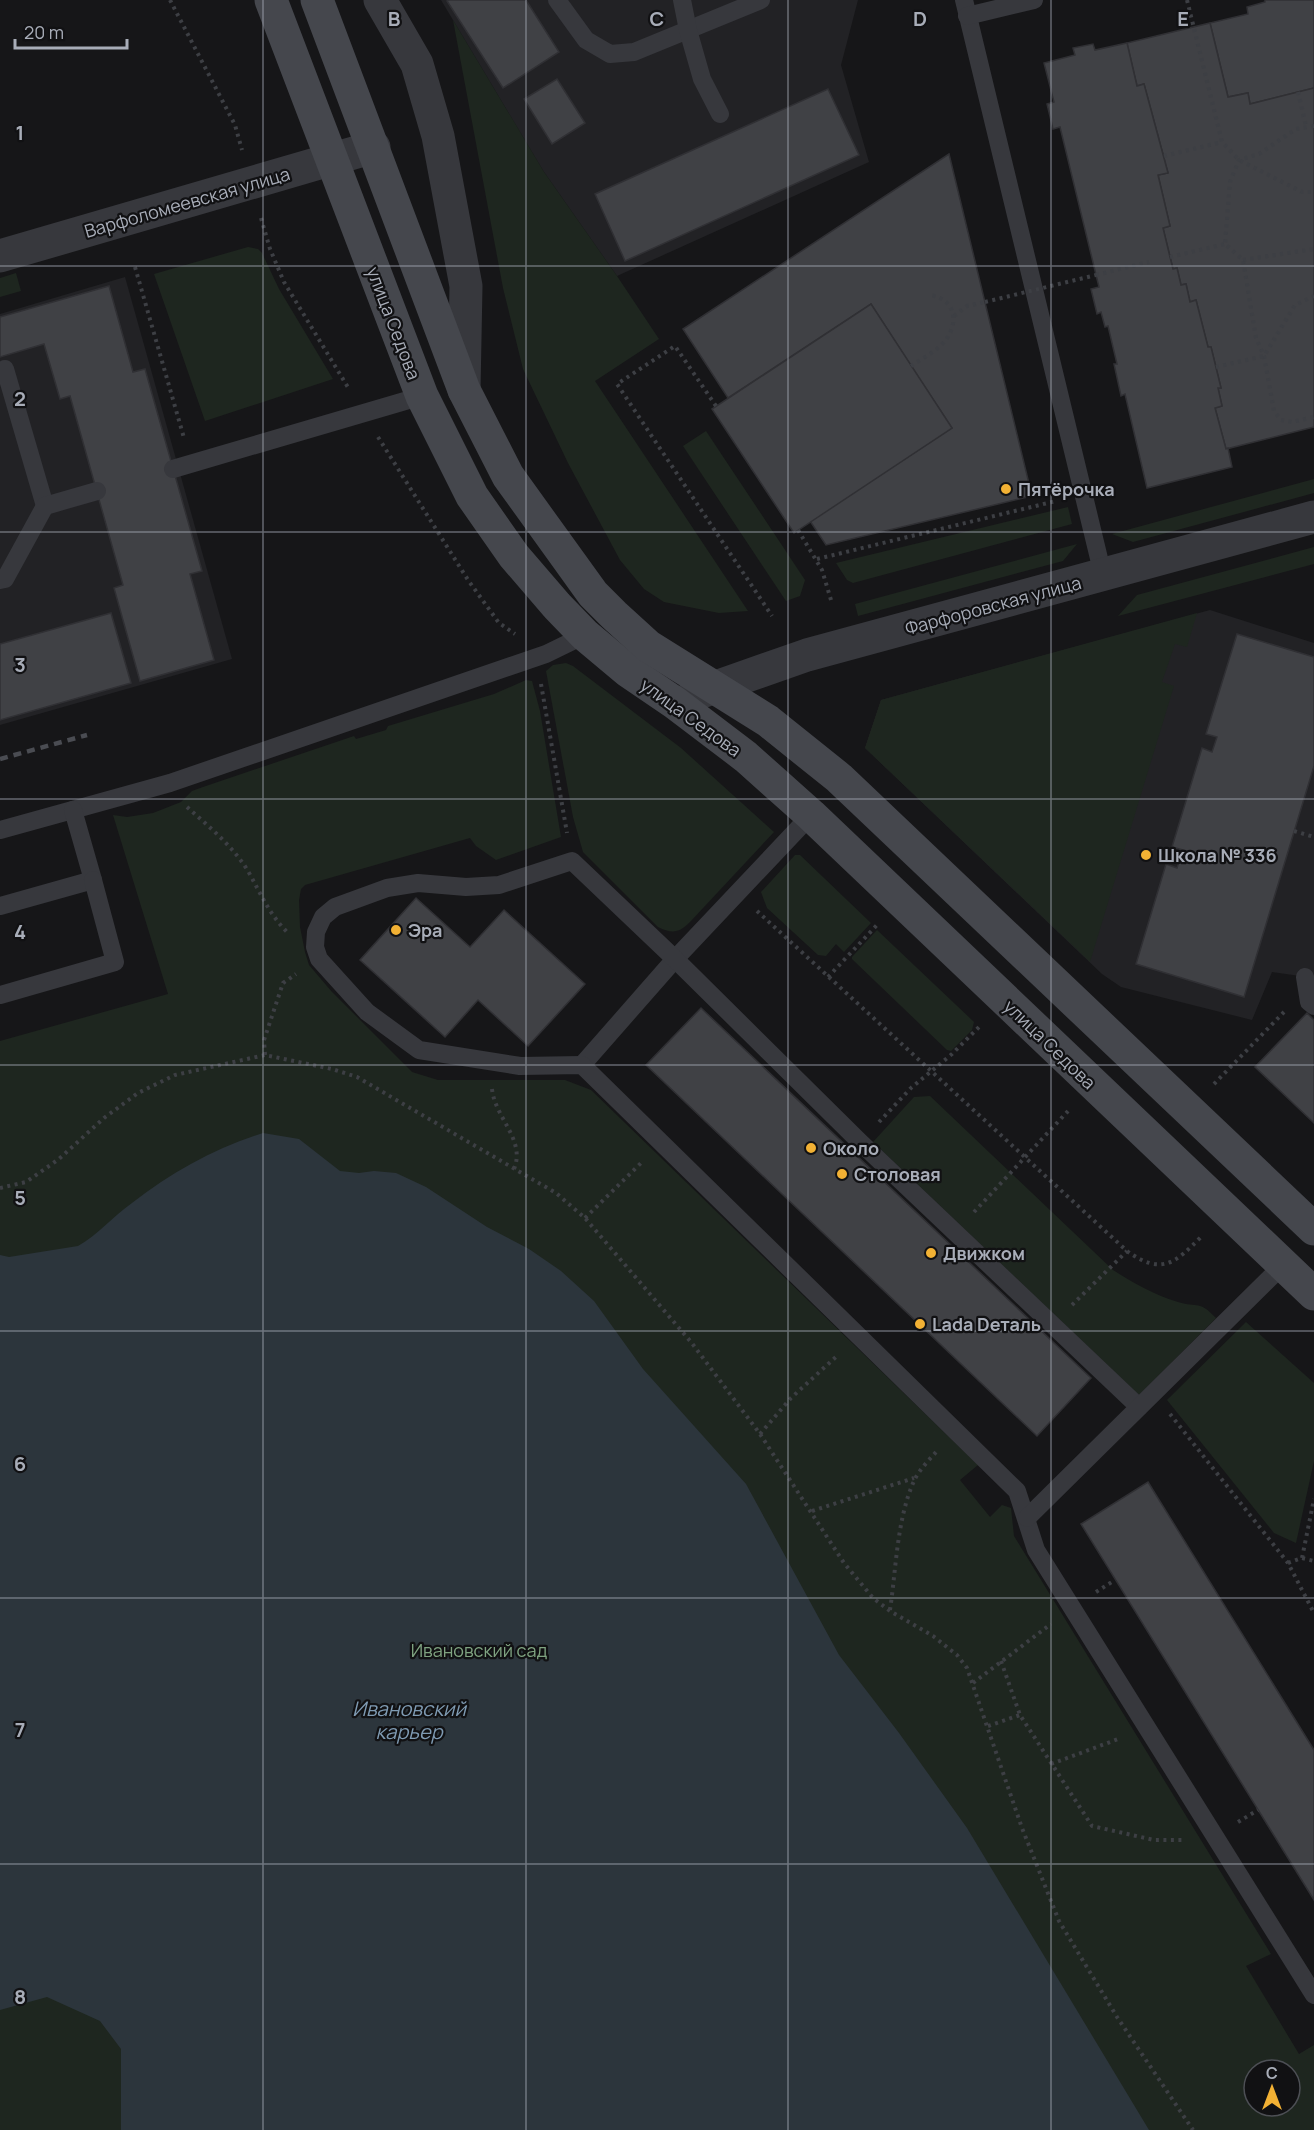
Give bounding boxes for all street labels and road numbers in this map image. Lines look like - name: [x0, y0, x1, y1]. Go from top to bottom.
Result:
- street label: Варфоломеевская улица: [81, 161, 293, 243]
- street label: улица Седова: [361, 263, 427, 383]
- street label: Фарфоровская улица: [902, 570, 1084, 640]
- street label: улица Седова: [636, 672, 746, 762]
- street label: улица Седова: [999, 994, 1101, 1094]

